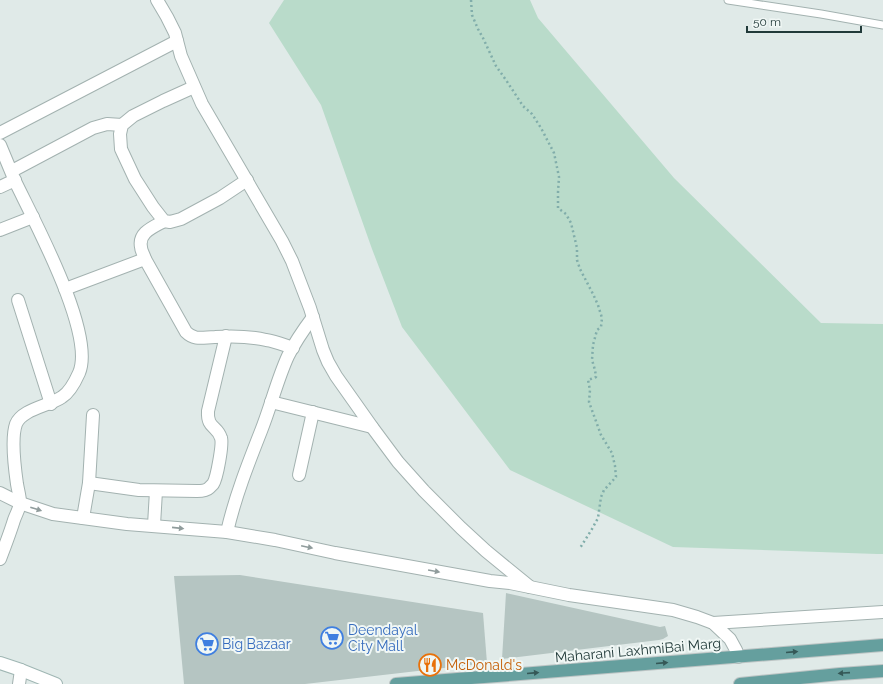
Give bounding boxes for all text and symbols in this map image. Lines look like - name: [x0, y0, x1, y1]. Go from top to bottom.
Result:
- scale bar: [747, 8, 861, 34]
- text: 50 m: [753, 15, 781, 29]
- one-way arrow: [30, 506, 42, 512]
- one-way arrow: [172, 525, 184, 531]
- one-way arrow: [300, 545, 313, 551]
- one-way arrow: [428, 568, 440, 574]
- place label: Deendayal City Mall: [348, 622, 418, 654]
- supermarket icon: Deendayal City Mall: [319, 625, 345, 651]
- supermarket icon: Big Bazaar: [194, 631, 220, 657]
- street label: Maharani LaxhmiBai Marg: [554, 635, 722, 665]
- place label: Big Bazaar: [222, 636, 291, 652]
- one-way arrow: [786, 649, 798, 656]
- restaurant icon: McDonald's: [417, 652, 443, 678]
- place label: McDonald's: [446, 657, 522, 673]
- one-way arrow: [656, 660, 668, 666]
- one-way arrow: [527, 670, 539, 677]
- one-way arrow: [838, 670, 850, 677]

